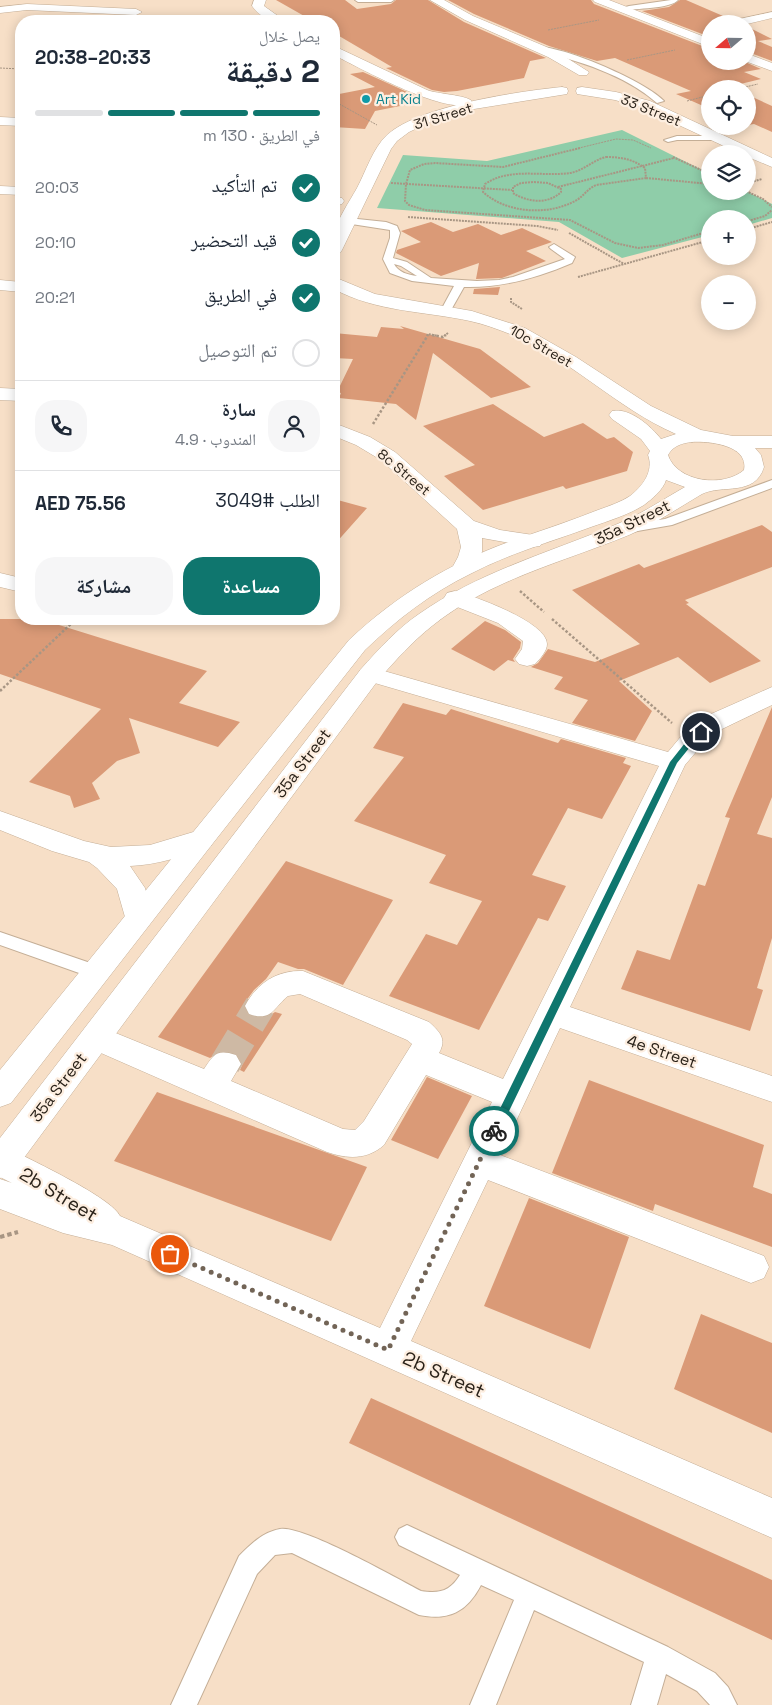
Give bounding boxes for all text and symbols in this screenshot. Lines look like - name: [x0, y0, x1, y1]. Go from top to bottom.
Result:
- north arrow: [701, 15, 756, 70]
- map controls: [701, 15, 756, 330]
- text: يصل خلال: [259, 26, 320, 47]
- text: 20:33–20:38: [35, 45, 151, 70]
- text: 2 دقيقة: [226, 51, 320, 91]
- button: locate: [701, 80, 756, 135]
- place label: Art Kid: [376, 90, 421, 108]
- street label: 33 Street: [618, 90, 684, 130]
- marker: Art Kid: [360, 93, 372, 105]
- street label: 31 Street: [411, 99, 475, 133]
- text: في الطريق · 130 m: [203, 125, 320, 146]
- button: layers: [701, 145, 756, 200]
- text: تم التأكيد: [212, 173, 277, 198]
- icon: check: [292, 174, 320, 202]
- text: 20:03: [35, 177, 79, 198]
- button: +: [701, 210, 756, 265]
- text: قيد التحضير: [191, 228, 277, 253]
- icon: check: [292, 229, 320, 257]
- text: 20:10: [35, 232, 76, 253]
- button: −: [701, 275, 756, 330]
- text: في الطريق: [204, 283, 277, 308]
- icon: check: [292, 284, 320, 312]
- text: 20:21: [35, 287, 75, 308]
- street label: 10c Street: [506, 321, 576, 371]
- text: تم التوصيل: [198, 338, 277, 363]
- text: سارة: [222, 397, 256, 422]
- button: phone: [35, 400, 87, 452]
- button: person: [268, 400, 320, 452]
- text: المندوب · 4.9: [175, 429, 256, 450]
- street label: 8c Street: [374, 445, 434, 499]
- text: الطلب #3049: [215, 488, 320, 513]
- text: AED 75.56: [35, 491, 126, 516]
- street label: 35a Street: [591, 495, 673, 550]
- button: مشاركة: [35, 557, 173, 615]
- button: مساعدة: [183, 557, 320, 615]
- pin: [680, 711, 722, 753]
- icon: home: [687, 718, 715, 746]
- street label: 35a Street: [270, 724, 335, 802]
- street label: 4e Street: [624, 1030, 700, 1073]
- street label: 35a Street: [26, 1048, 91, 1126]
- courier: [469, 1106, 519, 1156]
- icon: bike: [480, 1117, 508, 1145]
- street label: 2b Street: [15, 1161, 102, 1227]
- pin: [149, 1233, 191, 1275]
- icon: bag: [156, 1240, 184, 1268]
- street label: 2b Street: [399, 1345, 488, 1403]

